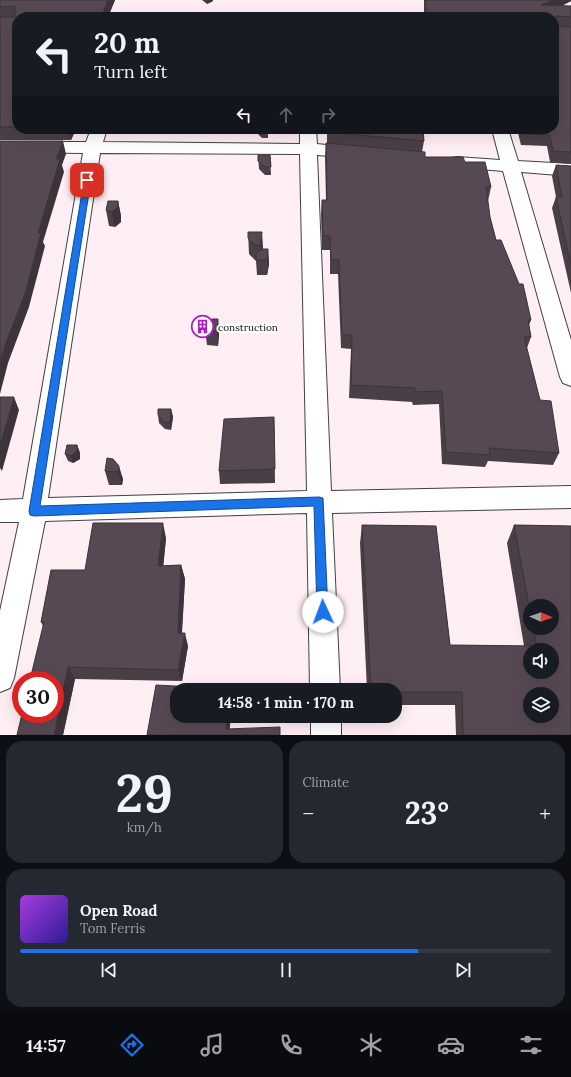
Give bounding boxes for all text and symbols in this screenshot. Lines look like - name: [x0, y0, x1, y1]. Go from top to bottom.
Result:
- text: 20 m: [94, 25, 160, 61]
- icon: left: [28, 28, 80, 80]
- text: Turn left: [94, 60, 167, 83]
- icon: left: [233, 104, 255, 126]
- icon: ahead: [275, 104, 297, 126]
- icon: right: [317, 104, 339, 126]
- pin: [70, 163, 104, 197]
- icon: arrive: [76, 169, 98, 191]
- building icon: construction: [190, 314, 216, 340]
- place label: construction: [218, 321, 278, 334]
- position arrow: [302, 591, 344, 633]
- north arrow: [523, 599, 559, 635]
- map controls: [523, 599, 559, 723]
- button: sound: [523, 643, 559, 679]
- speed limit sign: 30: [12, 671, 64, 723]
- button: layers: [523, 687, 559, 723]
- text: 14:58 · 1 min · 170 m: [218, 693, 354, 712]
- text: 29: [115, 760, 173, 826]
- text: Climate: [303, 774, 349, 791]
- text: 23°: [405, 794, 449, 832]
- text: −: [303, 799, 314, 827]
- text: +: [539, 799, 551, 827]
- text: km/h: [127, 819, 162, 836]
- text: Open Road: [80, 901, 158, 920]
- text: Tom Ferris: [80, 920, 145, 937]
- icon: previous: [98, 959, 120, 981]
- icon: pause: [275, 959, 297, 981]
- icon: next: [452, 959, 474, 981]
- icon: directions: [118, 1031, 146, 1059]
- icon: music: [198, 1031, 226, 1059]
- icon: phone: [277, 1031, 305, 1059]
- icon: climate: [357, 1031, 385, 1059]
- icon: car: [437, 1031, 465, 1059]
- icon: filters: [517, 1031, 545, 1059]
- text: 14:57: [26, 1034, 66, 1057]

